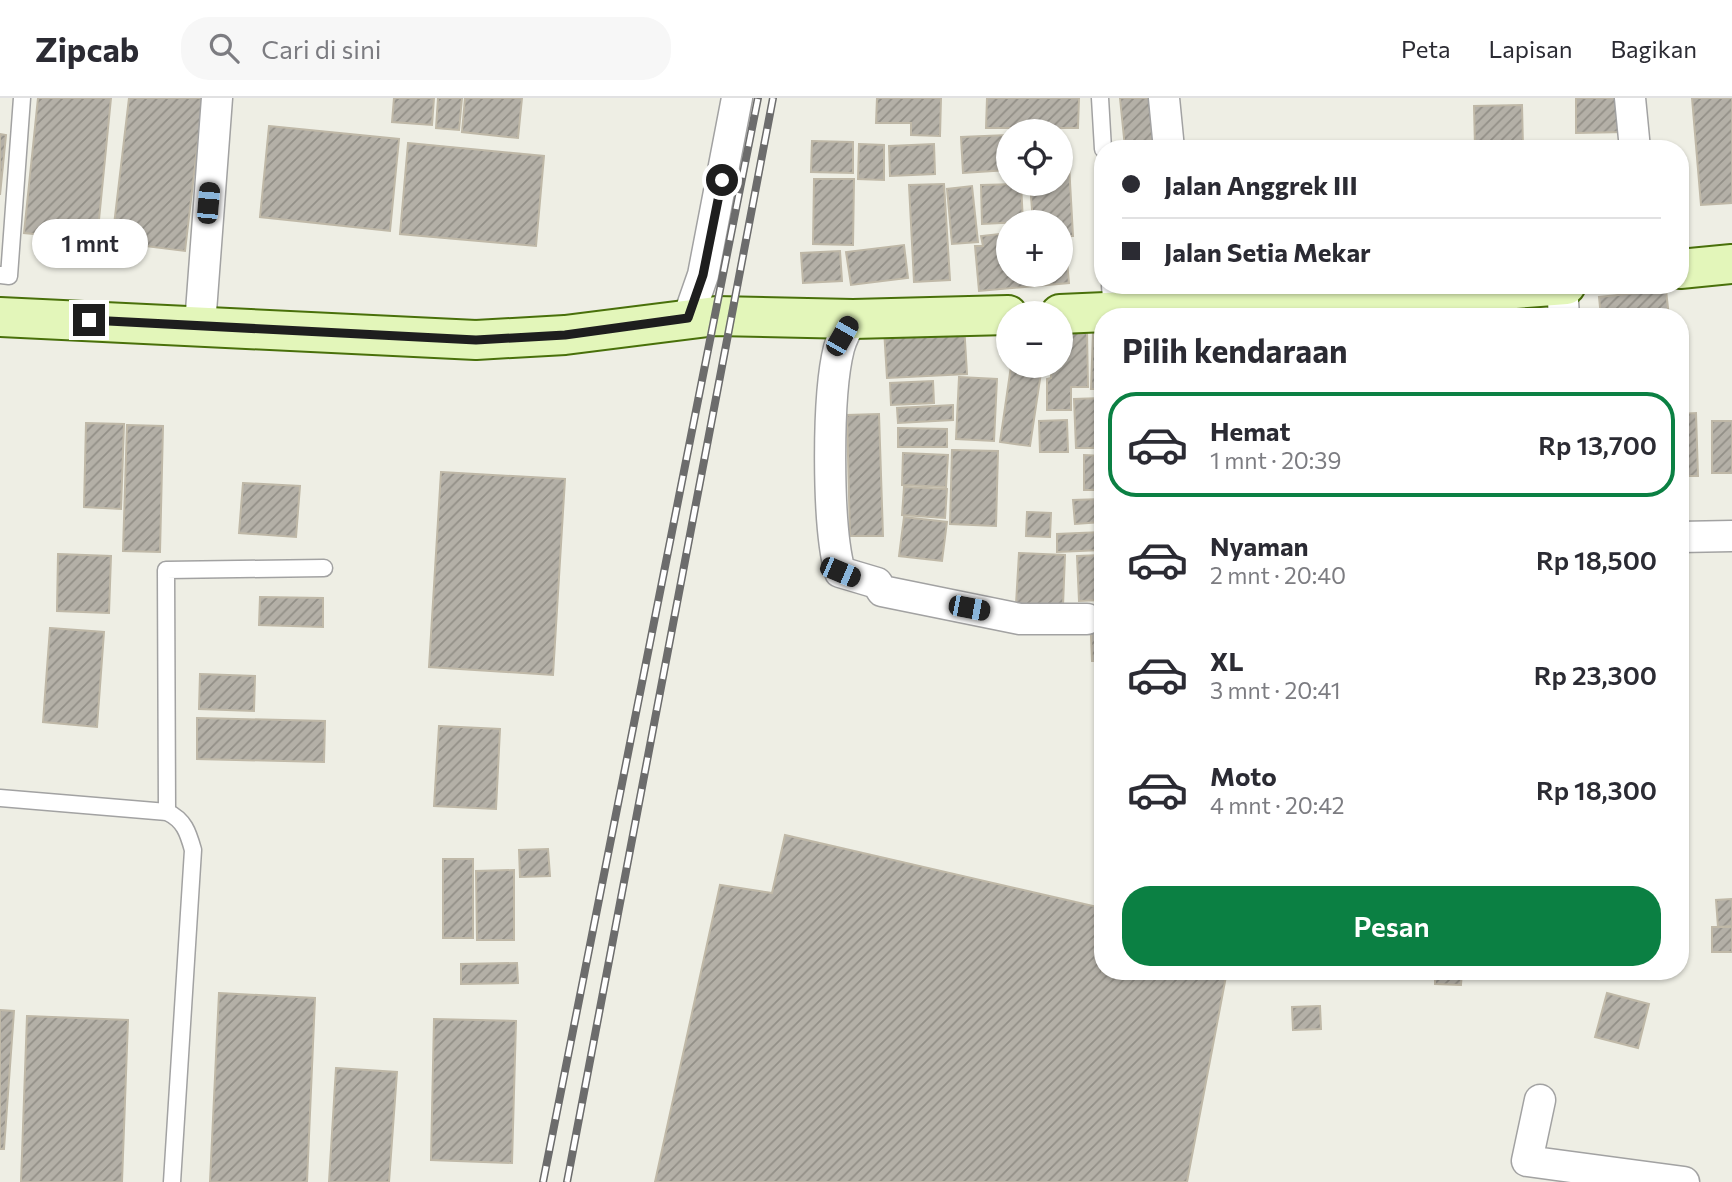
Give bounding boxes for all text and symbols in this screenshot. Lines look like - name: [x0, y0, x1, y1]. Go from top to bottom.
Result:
- search box: [181, 17, 671, 80]
- text: Zipcab: [35, 28, 139, 69]
- icon: search: [205, 29, 243, 67]
- text: Cari di sini: [261, 33, 382, 64]
- text: Peta: [1401, 34, 1451, 63]
- text: Lapisan: [1489, 34, 1572, 63]
- text: Bagikan: [1610, 34, 1697, 63]
- map controls: [996, 119, 1073, 378]
- button: locate: [996, 119, 1073, 196]
- route start: [706, 164, 738, 196]
- text: Jalan Anggrek III: [1164, 169, 1358, 200]
- car: [196, 181, 221, 225]
- button: +: [996, 210, 1073, 287]
- callout: 1 mnt: [31, 218, 147, 268]
- text: 1 mnt: [61, 229, 119, 257]
- text: Jalan Setia Mekar: [1164, 236, 1371, 267]
- button: −: [996, 301, 1073, 378]
- route end: [73, 304, 105, 336]
- car: [823, 313, 862, 359]
- text: Pilih kendaraan: [1122, 330, 1348, 370]
- icon: car: [1126, 413, 1189, 476]
- text: Hemat: [1210, 415, 1291, 446]
- text: Rp 13,700: [1538, 429, 1657, 460]
- text: 1 mnt · 20:39: [1210, 446, 1341, 474]
- icon: car: [1126, 528, 1189, 591]
- text: Nyaman: [1210, 530, 1309, 561]
- text: Rp 18,500: [1536, 544, 1657, 575]
- car: [817, 554, 864, 590]
- text: 2 mnt · 20:40: [1210, 561, 1346, 589]
- car: [947, 594, 992, 622]
- icon: car: [1126, 643, 1189, 706]
- text: XL: [1210, 645, 1244, 676]
- text: Rp 23,300: [1534, 659, 1657, 690]
- text: 3 mnt · 20:41: [1210, 676, 1341, 704]
- icon: car: [1126, 758, 1189, 821]
- text: Moto: [1210, 760, 1277, 791]
- text: Rp 18,300: [1536, 774, 1657, 805]
- text: 4 mnt · 20:42: [1210, 791, 1344, 819]
- button: Pesan: [1122, 886, 1661, 966]

